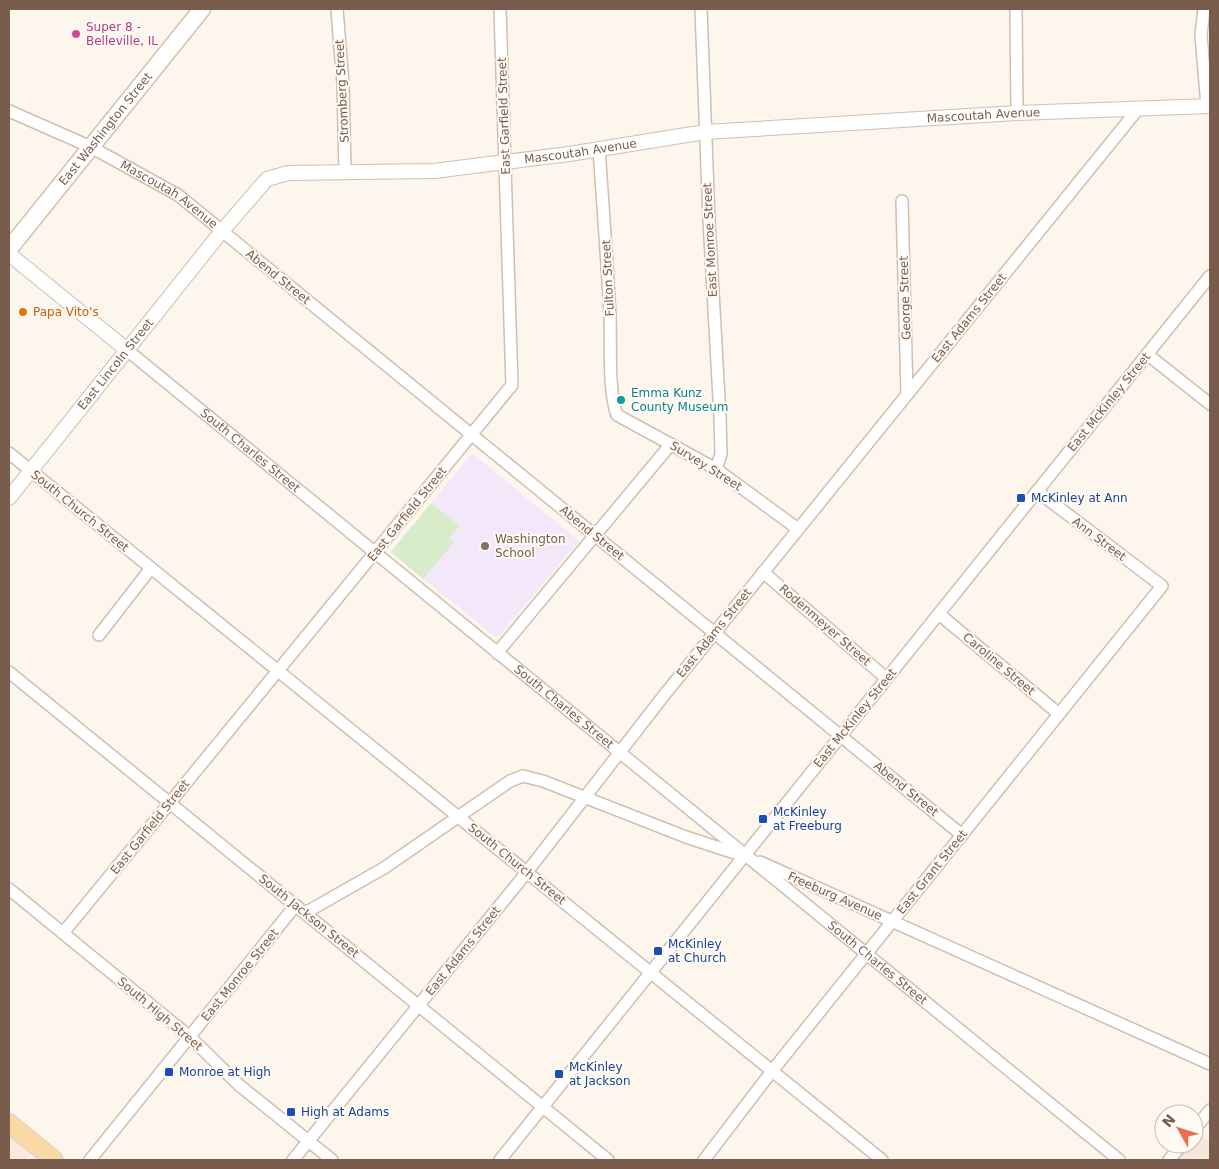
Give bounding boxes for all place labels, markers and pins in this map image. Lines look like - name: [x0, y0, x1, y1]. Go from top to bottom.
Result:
- place label: Super 8 - Belleville, IL: [86, 20, 158, 48]
- marker: Super 8 - Belleville, IL: [70, 28, 82, 40]
- place label: Papa Vito's: [33, 305, 99, 319]
- marker: Papa Vito's: [17, 306, 29, 318]
- place label: Emma Kunz County Museum: [631, 386, 728, 414]
- marker: Emma Kunz County Museum: [615, 394, 627, 406]
- place label: McKinley at Ann: [1031, 491, 1128, 505]
- marker: McKinley at Ann: [1015, 492, 1027, 504]
- place label: Washington School: [495, 532, 566, 560]
- marker: Washington School: [479, 540, 491, 552]
- place label: McKinley at Freeburg: [773, 805, 842, 833]
- marker: McKinley at Freeburg: [757, 813, 769, 825]
- place label: McKinley at Church: [668, 937, 726, 965]
- marker: McKinley at Church: [652, 945, 664, 957]
- place label: McKinley at Jackson: [569, 1060, 631, 1088]
- place label: Monroe at High: [179, 1065, 271, 1079]
- marker: Monroe at High: [163, 1066, 175, 1078]
- marker: McKinley at Jackson: [553, 1068, 565, 1080]
- place label: High at Adams: [301, 1105, 389, 1119]
- marker: High at Adams: [285, 1106, 297, 1118]

